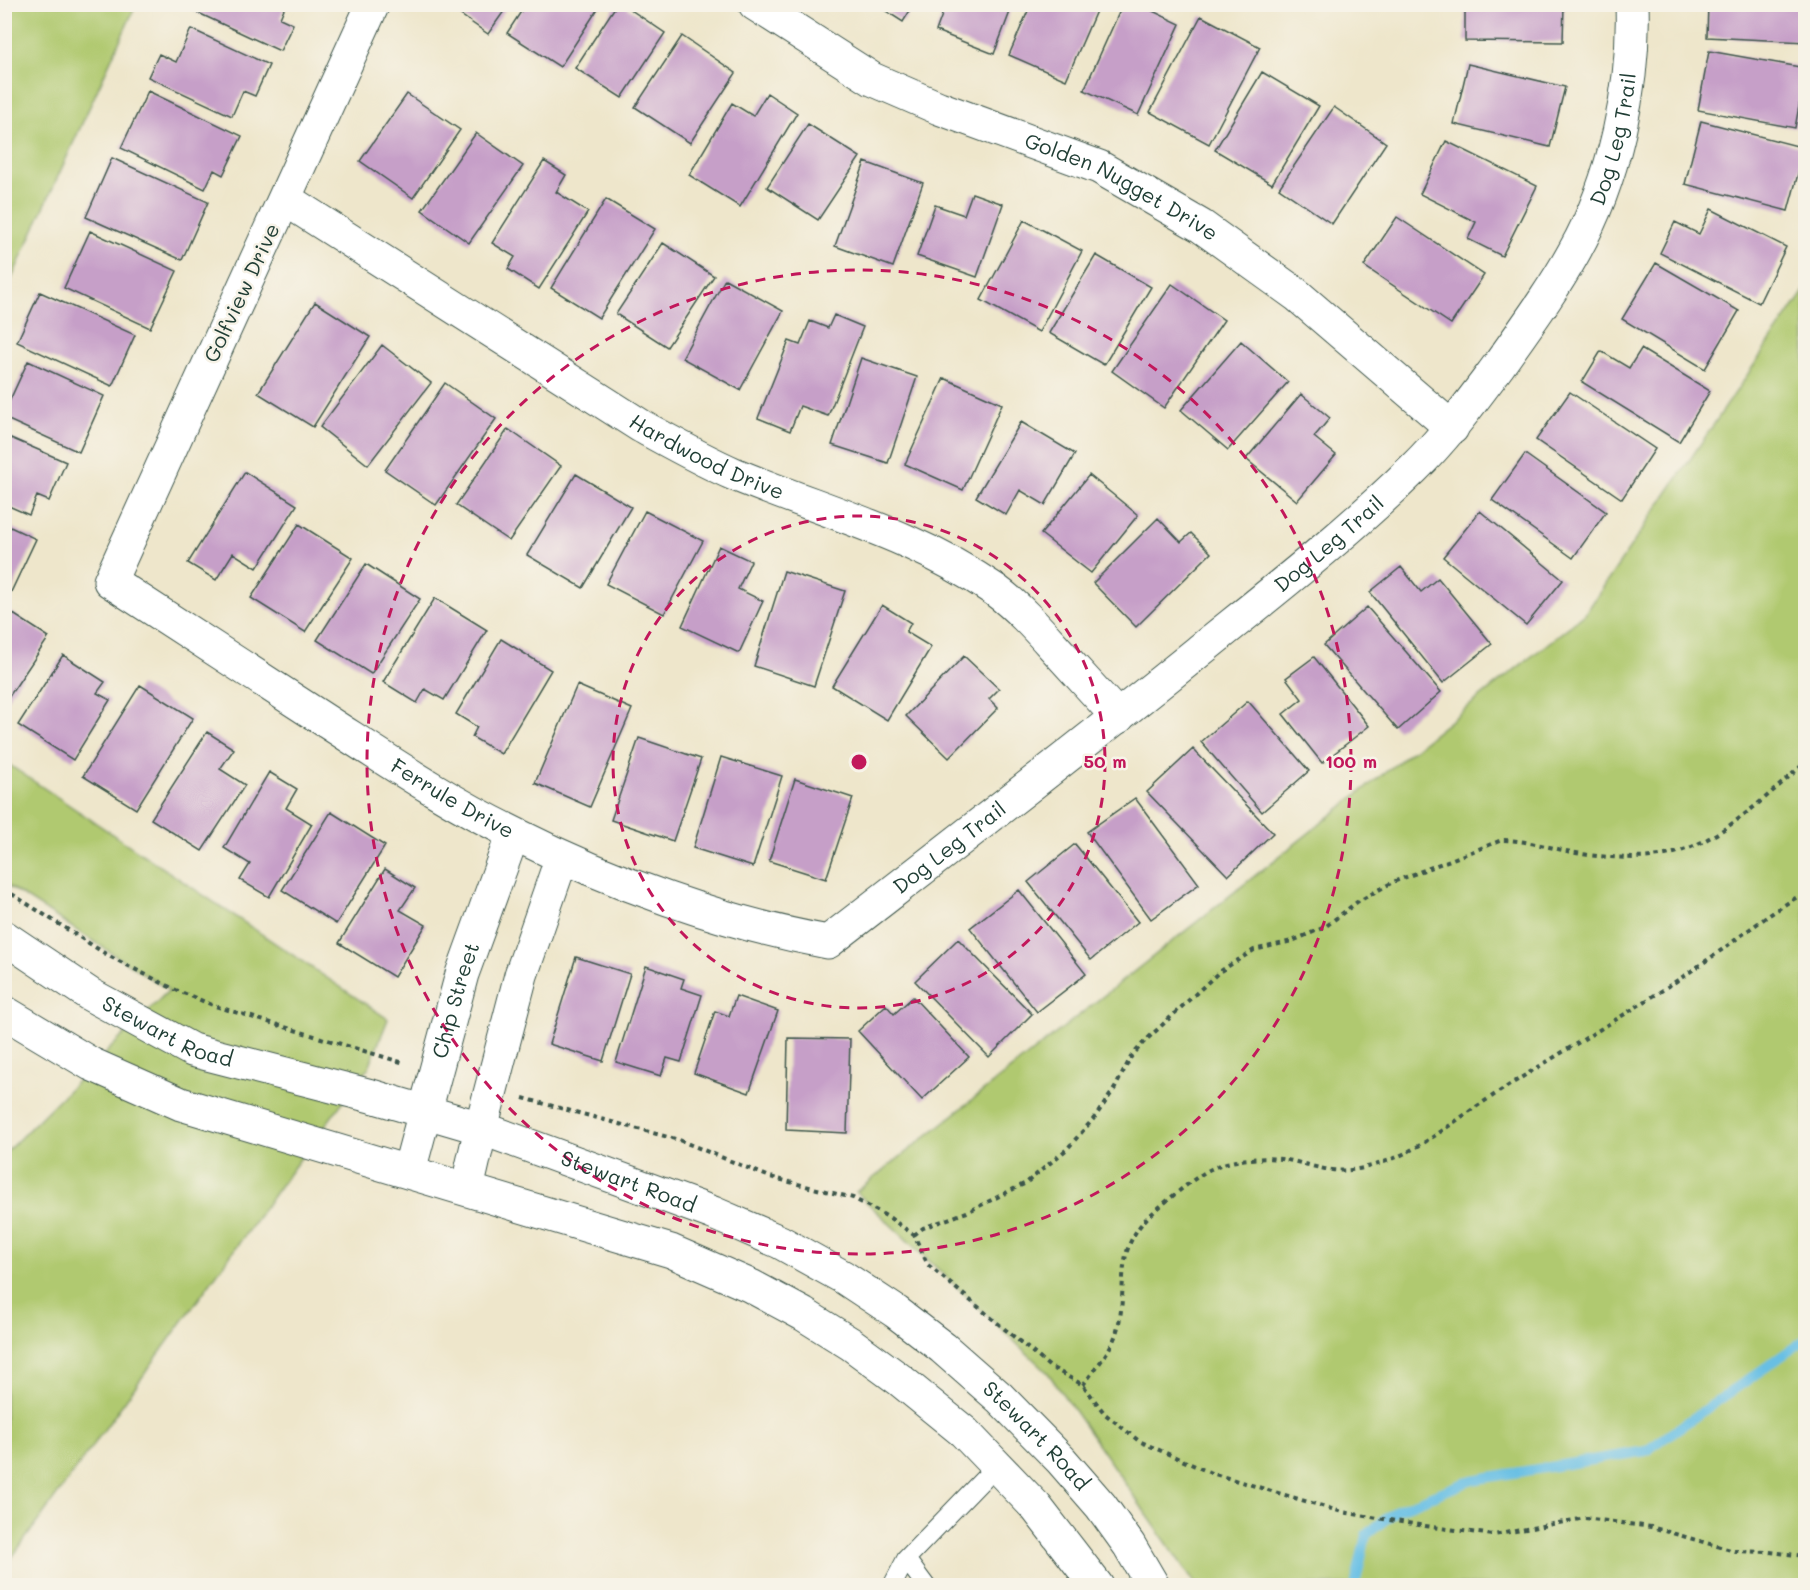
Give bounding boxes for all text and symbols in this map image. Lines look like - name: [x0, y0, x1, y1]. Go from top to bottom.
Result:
- street label: Dog Leg Trail: [1583, 71, 1641, 209]
- street label: Golden Nugget Drive: [1021, 126, 1224, 246]
- street label: Golfview Drive: [197, 218, 285, 366]
- street label: Hardwood Drive: [625, 407, 788, 504]
- street label: Dog Leg Trail: [1268, 489, 1389, 597]
- text: 50 m: [1084, 749, 1126, 773]
- text: 100 m: [1325, 749, 1377, 773]
- street label: Ferrule Drive: [386, 751, 519, 843]
- centre of rings: [849, 752, 869, 772]
- street label: Dog Leg Trail: [887, 794, 1011, 899]
- street label: Chip Street: [425, 938, 485, 1061]
- street label: Stewart Road: [98, 989, 236, 1072]
- street label: Stewart Road: [557, 1143, 700, 1218]
- street label: Stewart Road: [978, 1374, 1096, 1495]

